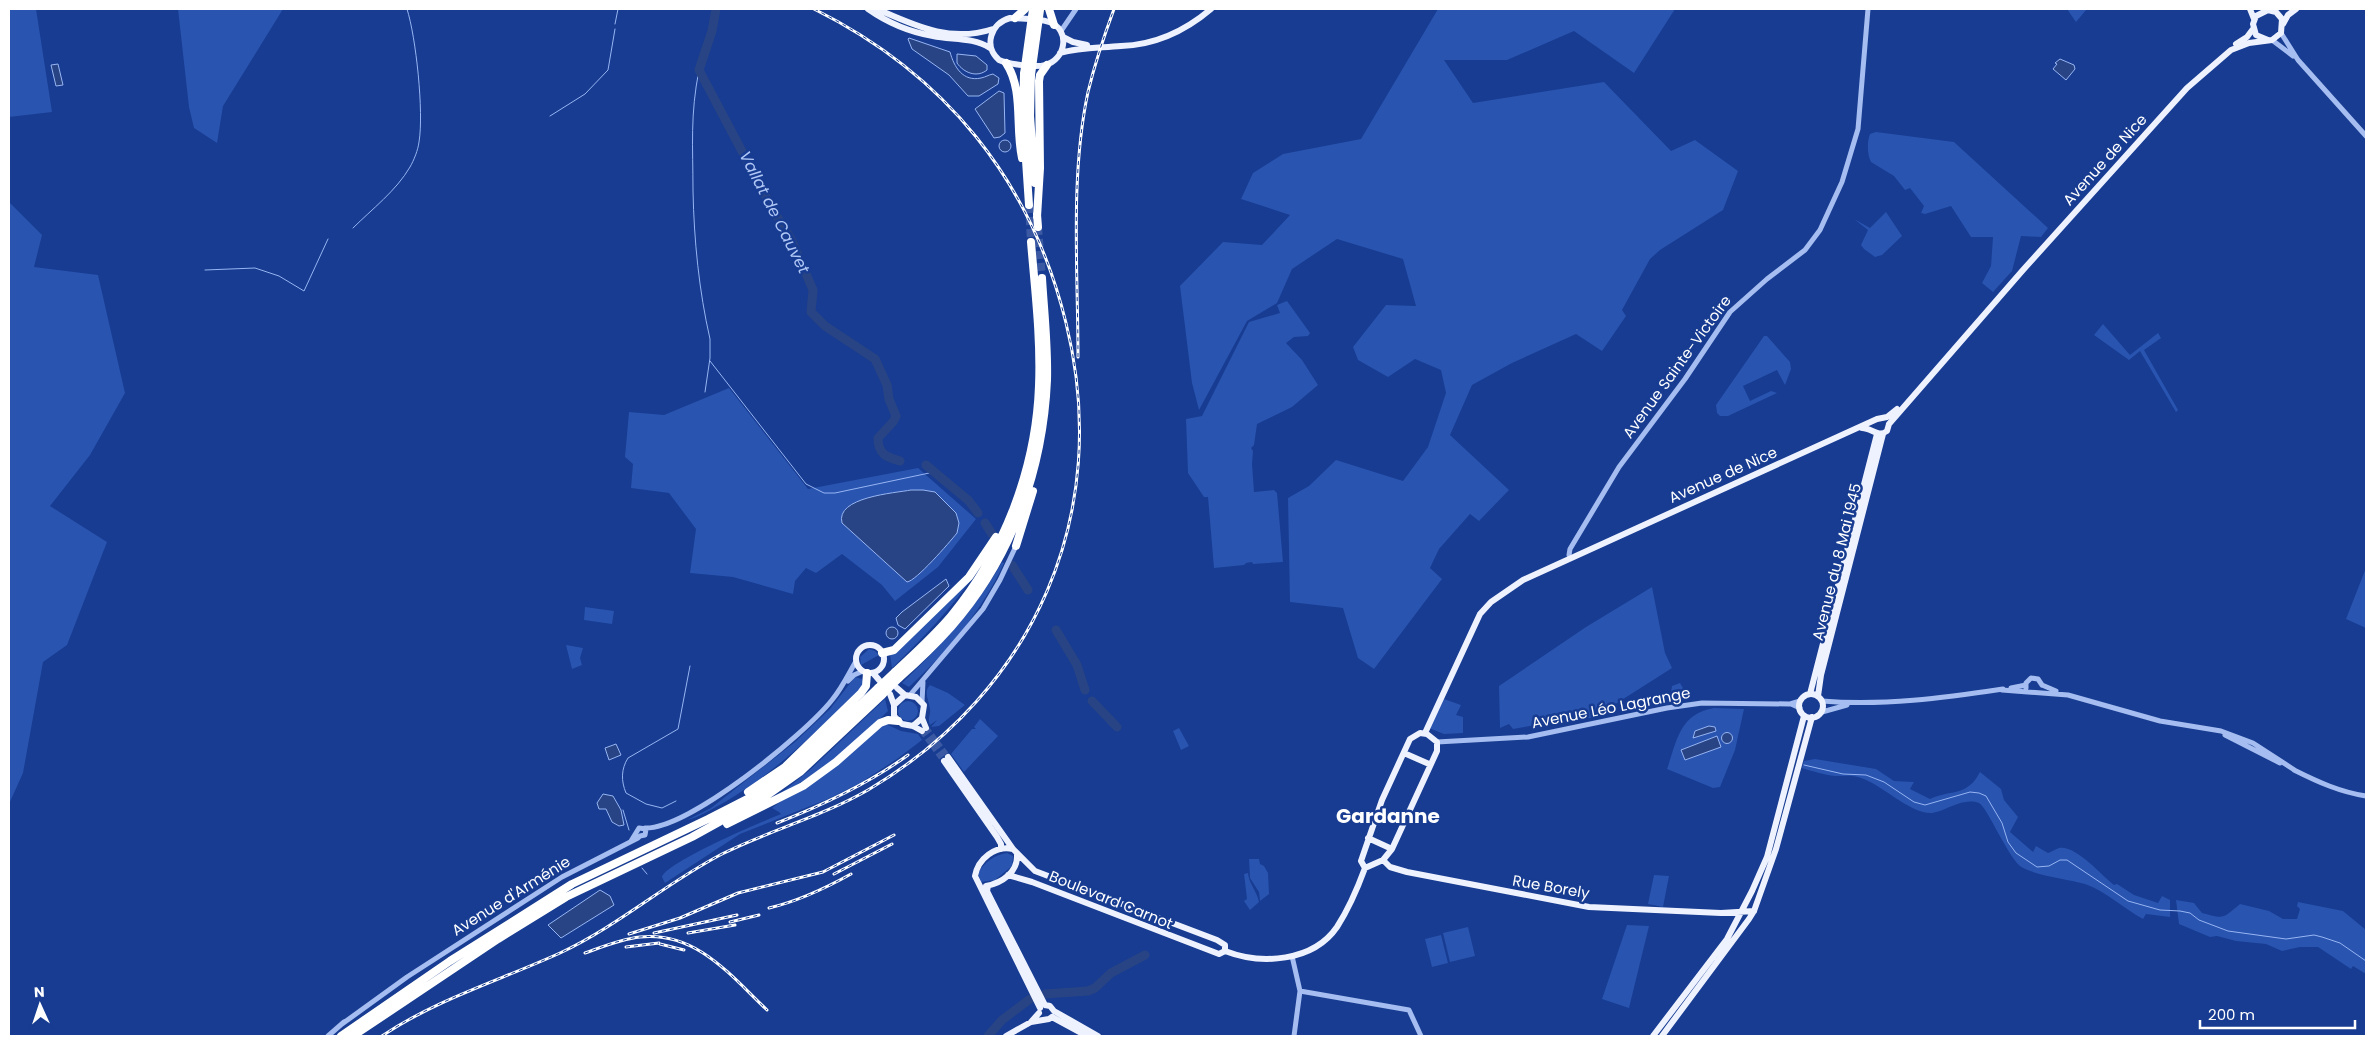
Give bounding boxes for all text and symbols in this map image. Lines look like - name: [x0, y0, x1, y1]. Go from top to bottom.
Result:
- street label: Avenue de Nice: [2058, 109, 2151, 210]
- water label: Vallat de Cauvet: [734, 147, 816, 278]
- street label: Avenue Sainte-Victoire: [1618, 291, 1736, 443]
- street label: Avenue de Nice: [1665, 441, 1780, 508]
- street label: Avenue du 8 Mai 1945: [1807, 481, 1866, 643]
- street label: Avenue Léo Lagrange: [1530, 682, 1692, 733]
- district label: Gardanne: [1336, 802, 1440, 830]
- street label: Avenue d'Arménie: [448, 851, 574, 940]
- street label: Boulevard Carnot: [1046, 865, 1176, 934]
- street label: Rue Borely: [1511, 869, 1592, 904]
- north arrow: [15, 980, 65, 1030]
- text: N: [34, 982, 45, 1002]
- scale bar: [2200, 998, 2355, 1030]
- text: 200 m: [2208, 1004, 2255, 1025]

